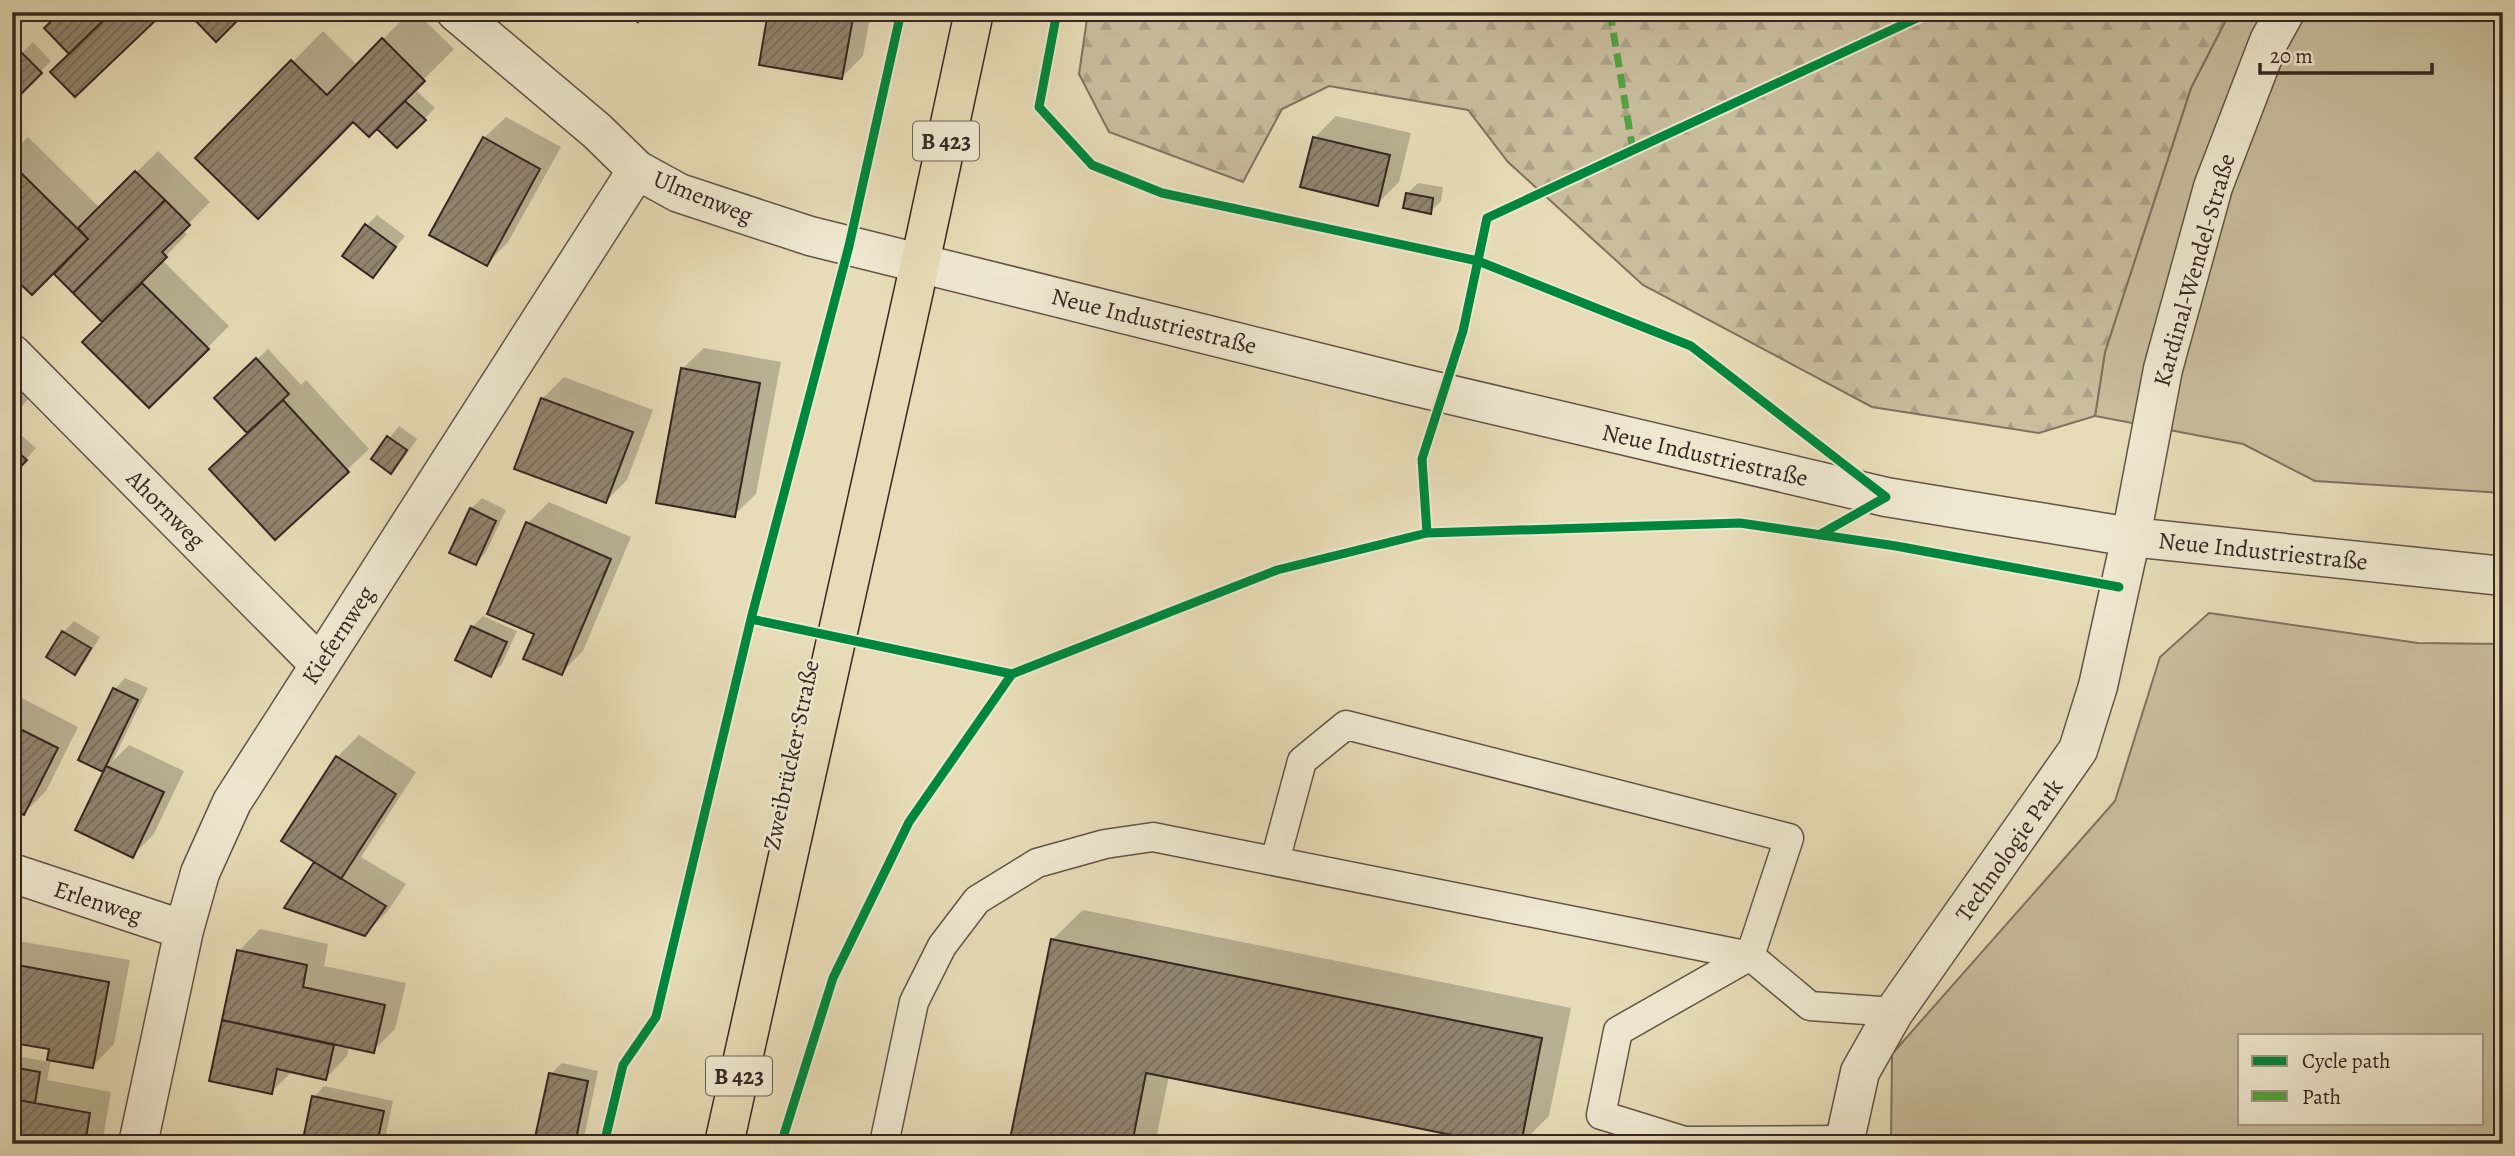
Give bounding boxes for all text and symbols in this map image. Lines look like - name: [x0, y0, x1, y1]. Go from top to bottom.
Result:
- scale bar: [2260, 32, 2431, 76]
- text: 20 m: [2270, 42, 2313, 70]
- road number: B 423: [913, 122, 979, 160]
- street label: Kardinal-Wendel-Straße: [2145, 150, 2243, 390]
- street label: Ulmenweg: [648, 163, 758, 231]
- street label: Neue Industriestraße: [1048, 280, 1260, 362]
- street label: Neue Industriestraße: [1599, 416, 1811, 494]
- street label: Ahornweg: [119, 462, 212, 555]
- street label: Neue Industriestraße: [2157, 524, 2369, 578]
- street label: Kiefernweg: [294, 579, 382, 691]
- street label: Zweibrücker Straße: [755, 657, 827, 853]
- street label: Technologie Park: [1948, 772, 2070, 928]
- street label: Erlenweg: [50, 873, 146, 931]
- legend: [2238, 1034, 2484, 1124]
- text: Cycle path: [2302, 1047, 2391, 1075]
- road number: B 423: [706, 1056, 772, 1096]
- text: Path: [2302, 1083, 2341, 1111]

